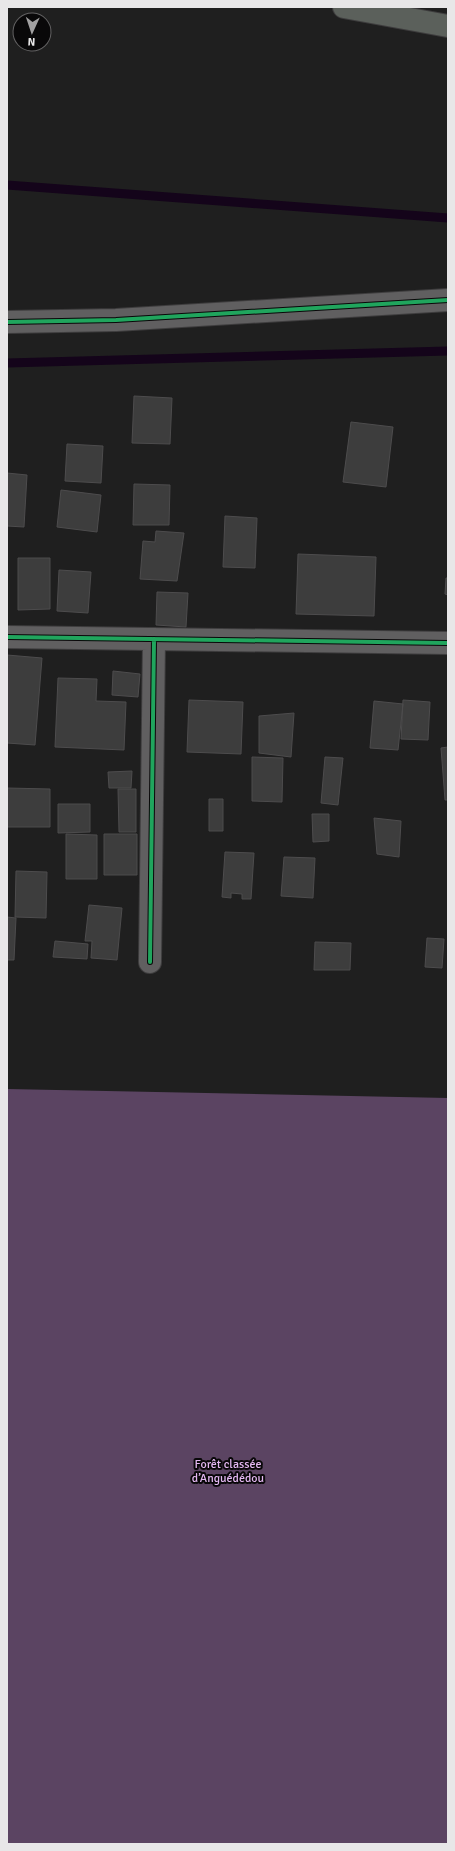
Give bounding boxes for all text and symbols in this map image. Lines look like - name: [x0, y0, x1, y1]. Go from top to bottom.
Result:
- north arrow: [12, 12, 52, 52]
- text: N: [27, 35, 36, 48]
- park label: Forêt classée d’Anguédédou: [192, 1457, 264, 1486]

